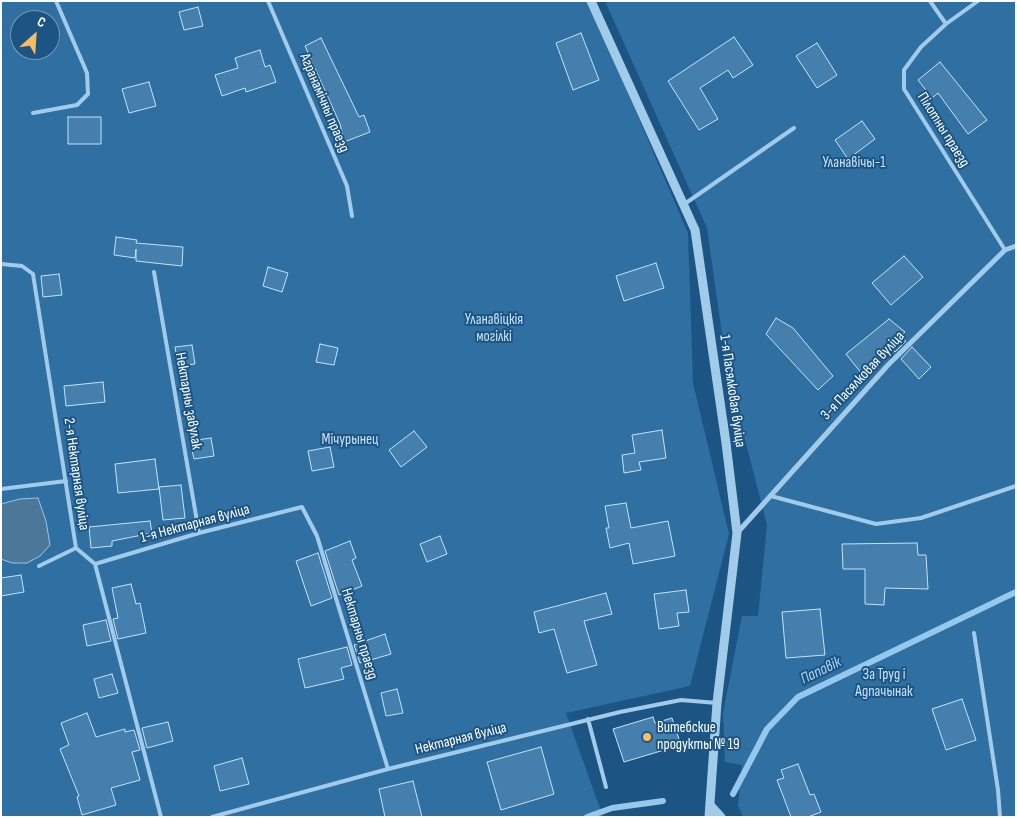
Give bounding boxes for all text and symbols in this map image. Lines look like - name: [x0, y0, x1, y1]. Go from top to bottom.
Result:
- north arrow: [10, 10, 60, 60]
- text: С: [34, 13, 48, 31]
- street label: Агранамічны праезд: [295, 51, 353, 155]
- street label: Пілотны праезд: [913, 89, 973, 171]
- park label: Уланавічы-1: [822, 154, 886, 172]
- park label: Уланавіцкія могілкі: [465, 311, 523, 346]
- street label: 3-я Пасялковая вуліца: [817, 328, 909, 424]
- street label: 1-я Пасялковая вуліца: [715, 333, 749, 449]
- street label: Нектарны завулак: [171, 351, 205, 451]
- street label: 2-я Нектарная вуліца: [59, 417, 93, 531]
- park label: Мічурынец: [322, 431, 378, 449]
- street label: 1-я Нектарная вуліца: [138, 501, 252, 547]
- street label: Нектарны праезд: [337, 586, 381, 682]
- water label: Папавік: [797, 653, 845, 689]
- park label: За Труд і Адпачынак: [855, 666, 913, 701]
- street label: Нектарная вуліца: [414, 719, 508, 759]
- place label: Витебские продукты № 19: [657, 719, 740, 754]
- marker: Витебские продукты № 19: [641, 731, 653, 743]

